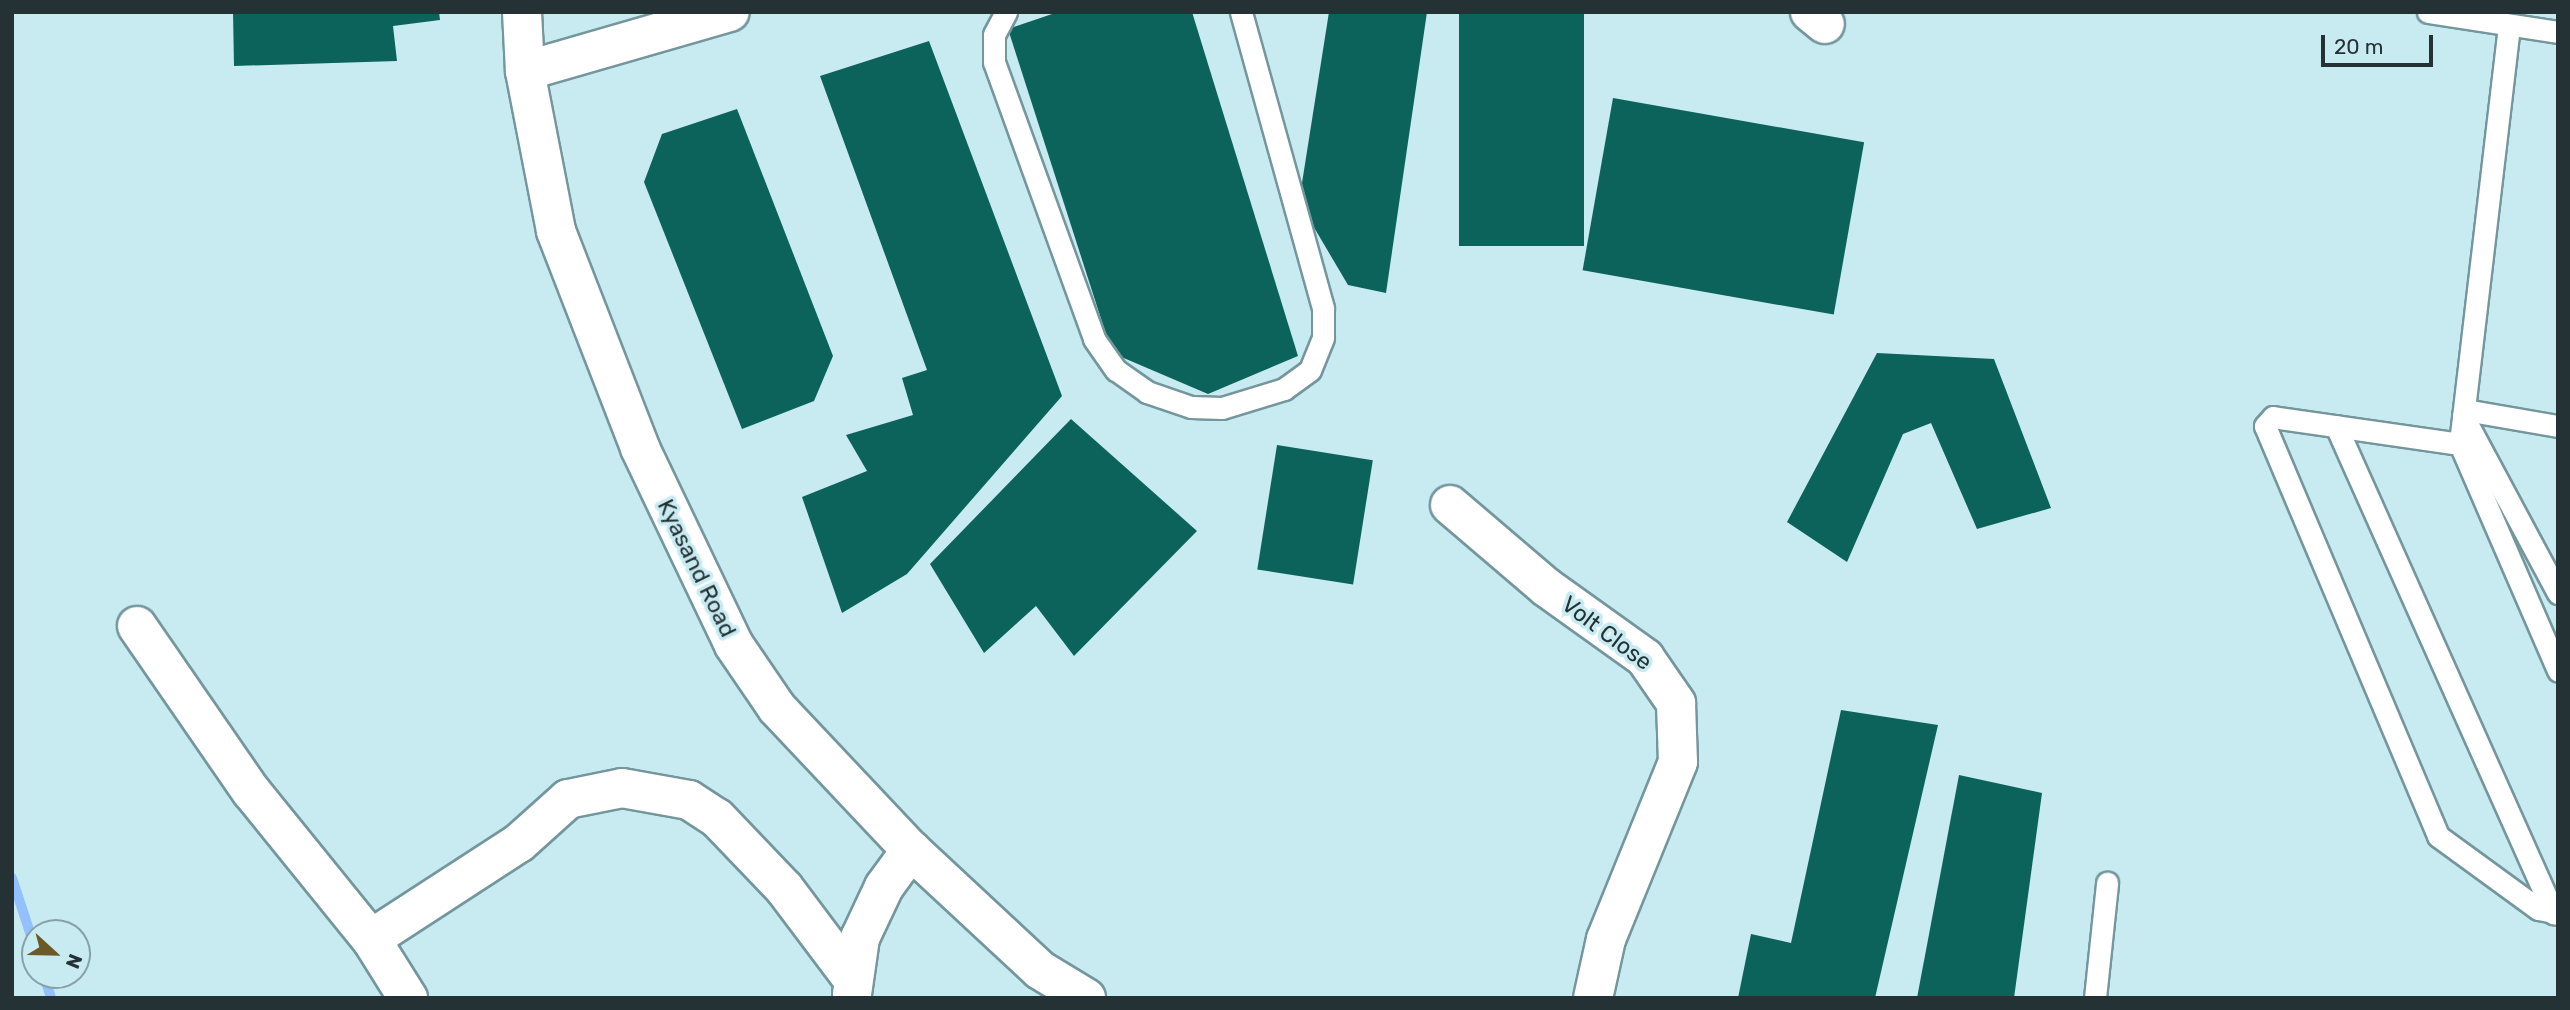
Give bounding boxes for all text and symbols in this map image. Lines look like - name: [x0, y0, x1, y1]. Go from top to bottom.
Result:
- scale bar: [2325, 21, 2437, 65]
- text: 20 m: [2334, 34, 2383, 59]
- street label: Kyasand Road: [652, 495, 742, 641]
- street label: Volt Close: [1556, 590, 1658, 676]
- north arrow: [21, 919, 91, 989]
- text: N: [61, 951, 87, 972]

